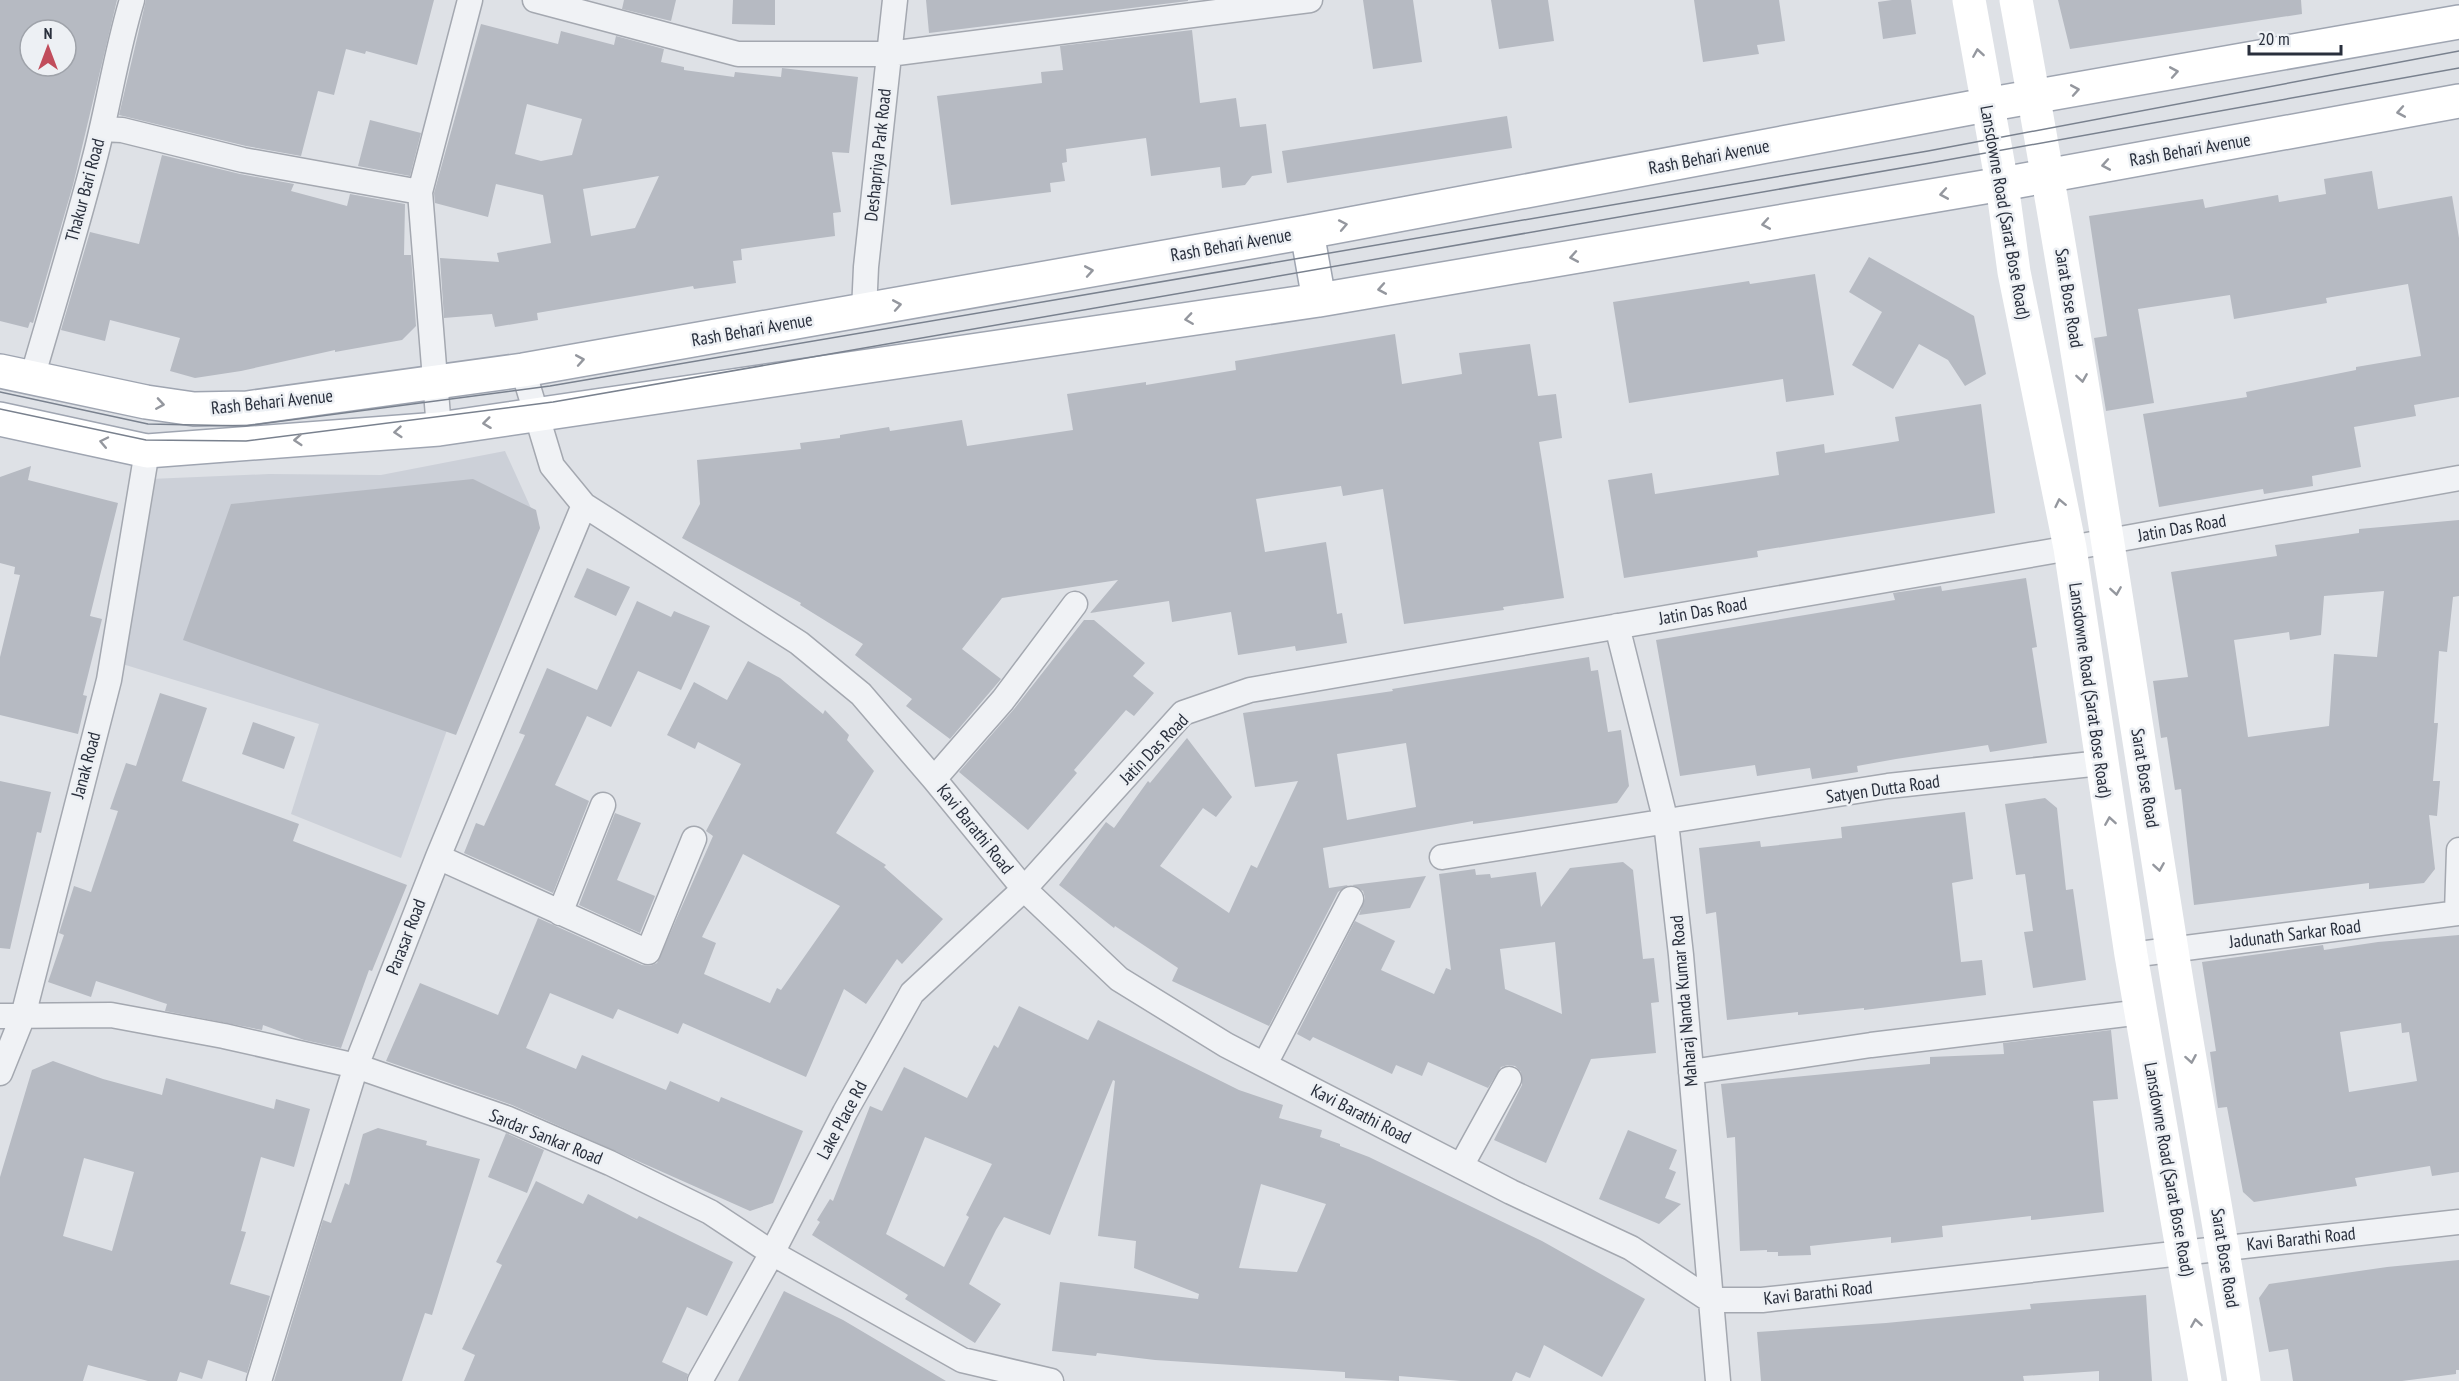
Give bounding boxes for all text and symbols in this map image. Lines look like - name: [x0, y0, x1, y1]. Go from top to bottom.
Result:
- north arrow: [18, 18, 78, 78]
- scale bar: [2249, 18, 2340, 56]
- text: N: [44, 23, 52, 43]
- text: 20 m: [2258, 27, 2290, 50]
- one-way arrow: [1972, 48, 1984, 57]
- one-way arrow: [2169, 67, 2178, 79]
- one-way arrow: [2070, 84, 2080, 97]
- street label: Deshapriya Park Road: [859, 87, 896, 222]
- street label: Lansdowne Road (Sarat Bose Road): [1975, 103, 2036, 321]
- one-way arrow: [2397, 105, 2406, 117]
- street label: Rash Behari Avenue: [2128, 128, 2252, 171]
- street label: Rash Behari Avenue: [1647, 134, 1771, 179]
- street label: Thakur Bari Road: [60, 136, 109, 244]
- one-way arrow: [2102, 158, 2112, 171]
- one-way arrow: [1939, 187, 1949, 200]
- one-way arrow: [1762, 217, 1772, 230]
- one-way arrow: [1337, 219, 1347, 232]
- street label: Rash Behari Avenue: [1169, 223, 1293, 266]
- street label: Sarat Bose Road: [2050, 247, 2089, 349]
- one-way arrow: [1569, 250, 1579, 263]
- one-way arrow: [1083, 265, 1093, 278]
- one-way arrow: [1377, 283, 1386, 295]
- one-way arrow: [891, 299, 901, 312]
- street label: Rash Behari Avenue: [690, 308, 814, 351]
- one-way arrow: [1184, 313, 1194, 325]
- one-way arrow: [575, 354, 585, 367]
- one-way arrow: [2075, 374, 2087, 383]
- street label: Rash Behari Avenue: [210, 384, 334, 419]
- one-way arrow: [155, 397, 165, 410]
- one-way arrow: [483, 416, 492, 428]
- one-way arrow: [393, 426, 402, 439]
- one-way arrow: [293, 433, 302, 446]
- one-way arrow: [100, 436, 110, 449]
- one-way arrow: [2054, 499, 2067, 509]
- street label: Jatin Das Road: [2135, 508, 2228, 547]
- street label: Lansdowne Road (Sarat Bose Road): [2064, 581, 2117, 800]
- one-way arrow: [2109, 586, 2122, 596]
- street label: Jatin Das Road: [1656, 591, 1749, 630]
- street label: Jatin Das Road: [1114, 709, 1193, 790]
- street label: Sarat Bose Road: [2126, 727, 2165, 829]
- street label: Janak Road: [65, 729, 105, 802]
- street label: Satyen Dutta Road: [1825, 769, 1941, 808]
- street label: Kavi Barathi Road: [932, 779, 1019, 878]
- one-way arrow: [2104, 816, 2116, 825]
- one-way arrow: [2153, 862, 2165, 872]
- street label: Parasar Road: [381, 895, 431, 978]
- street label: Maharaj Nanda Kumar Road: [1665, 914, 1702, 1088]
- street label: Jadunath Sarkar Road: [2227, 914, 2362, 953]
- one-way arrow: [2184, 1054, 2197, 1064]
- street label: Lansdowne Road (Sarat Bose Road): [2139, 1060, 2200, 1278]
- street label: Lake Place Rd: [811, 1076, 872, 1163]
- street label: Kavi Barathi Road: [1307, 1078, 1415, 1149]
- street label: Sardar Sankar Road: [486, 1103, 606, 1170]
- street label: Sarat Bose Road: [2206, 1207, 2245, 1309]
- street label: Kavi Barathi Road: [2245, 1221, 2357, 1256]
- street label: Kavi Barathi Road: [1762, 1275, 1874, 1310]
- one-way arrow: [2190, 1319, 2202, 1328]

